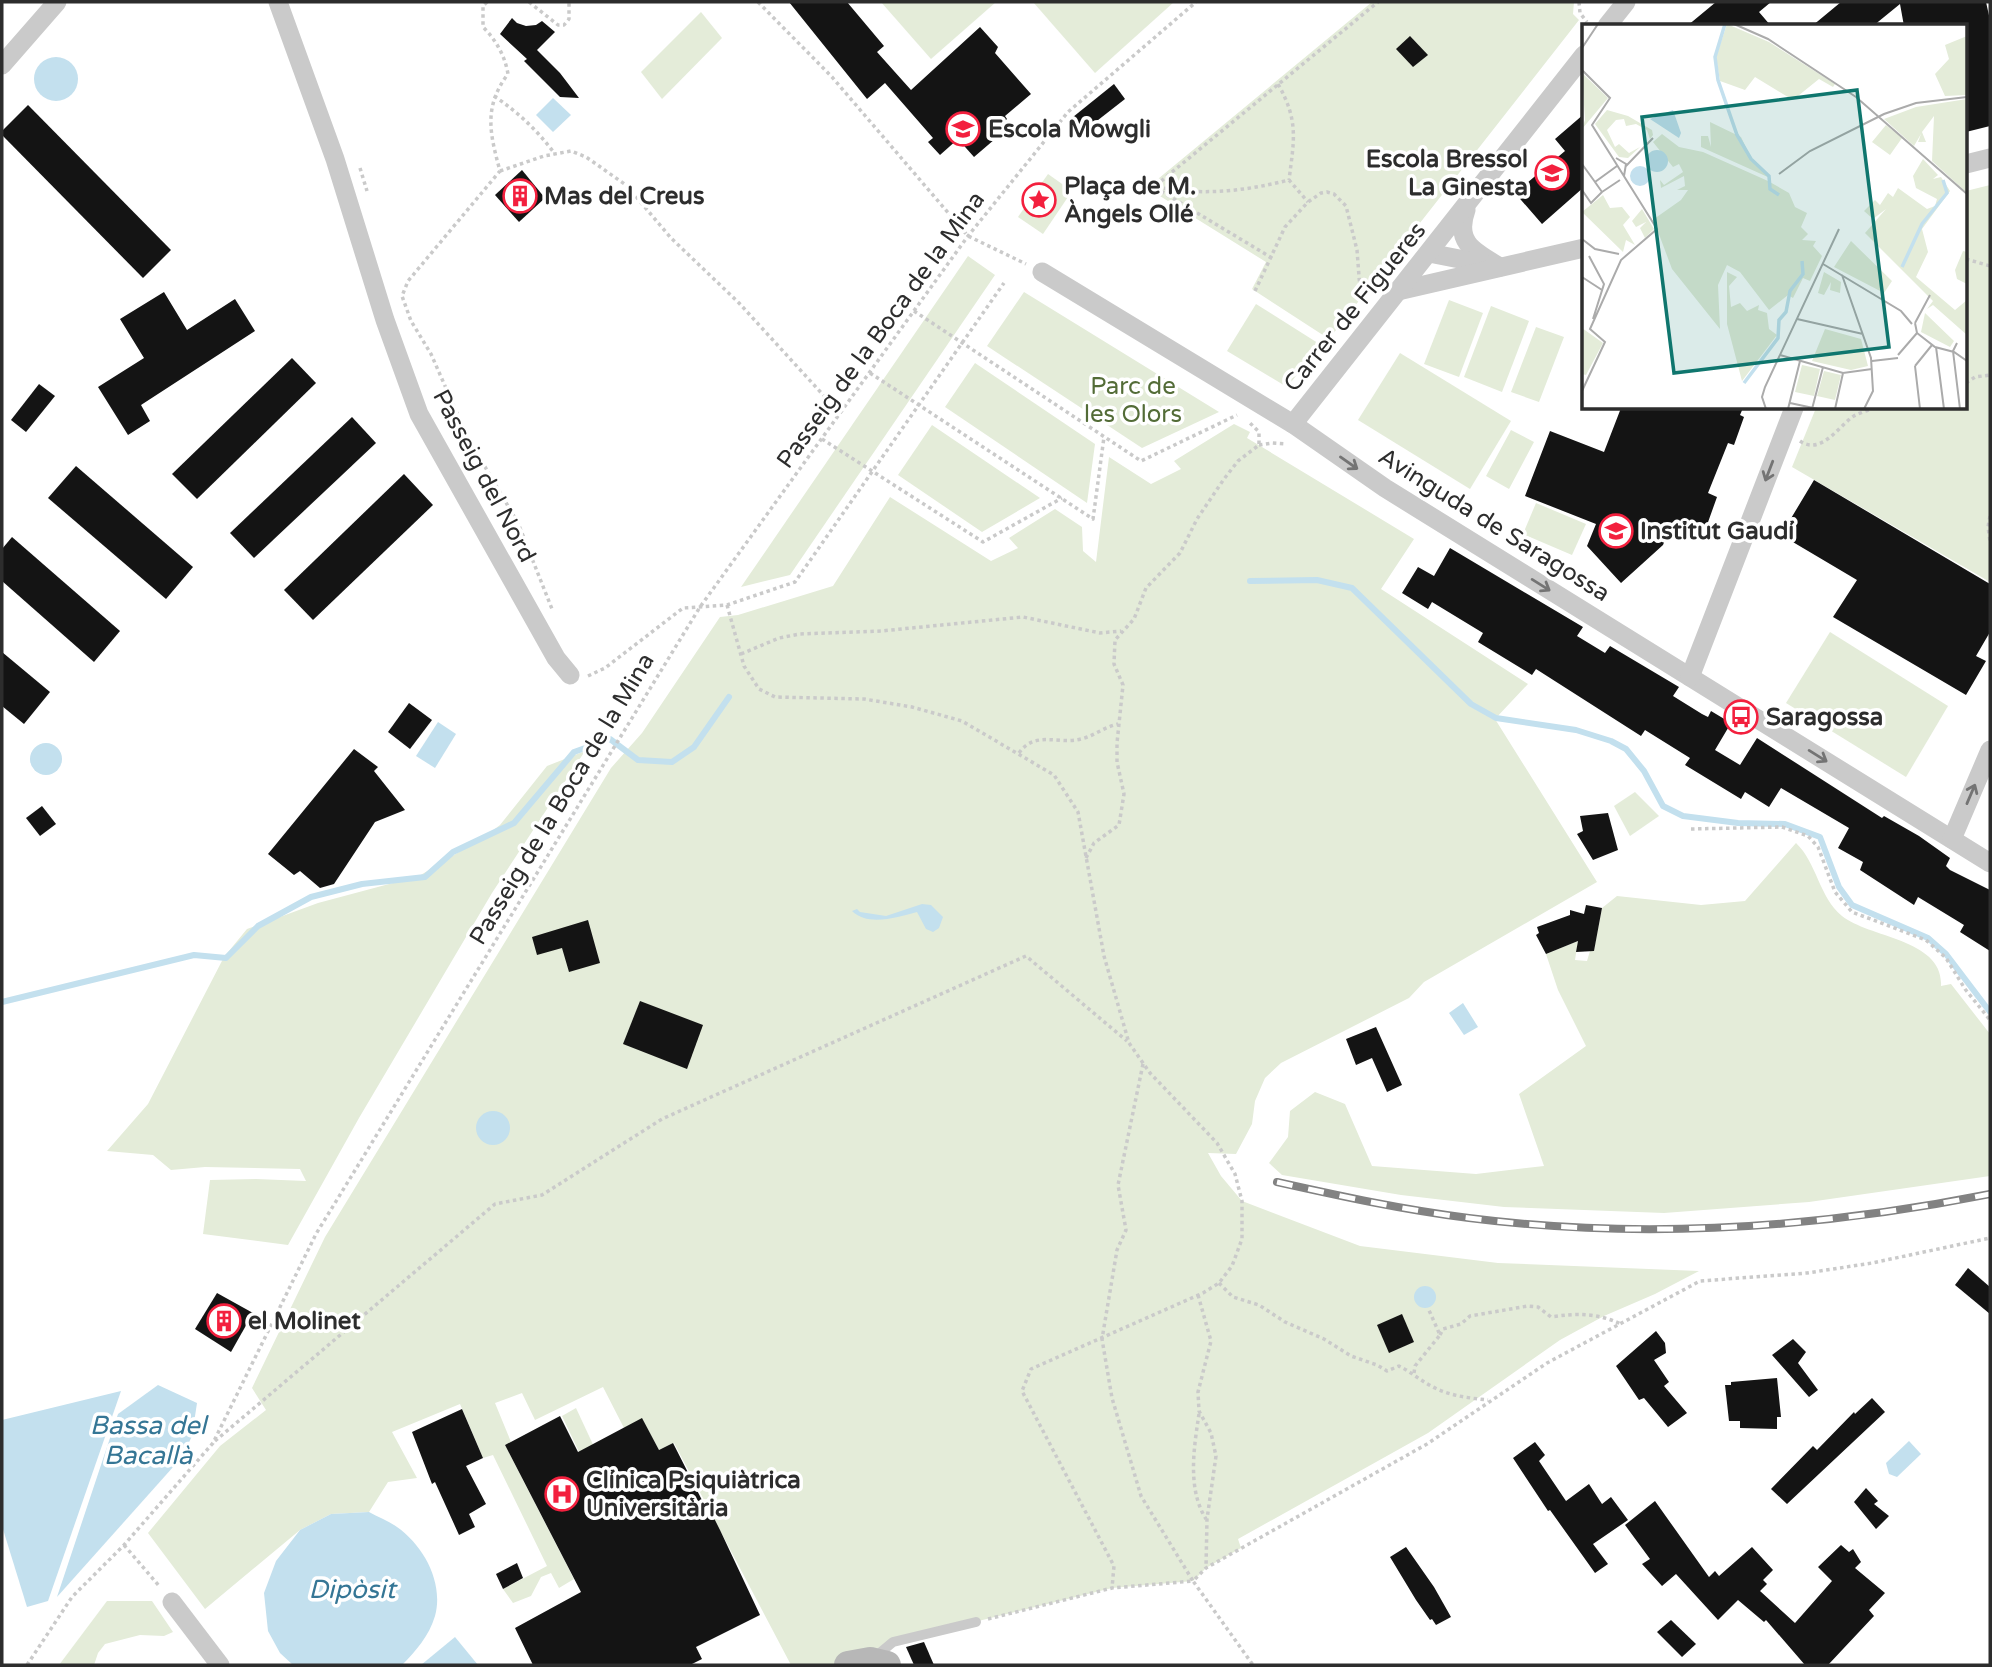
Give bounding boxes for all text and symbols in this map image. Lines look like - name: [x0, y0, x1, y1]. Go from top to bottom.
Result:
- inset map: [1582, 24, 1968, 410]
- school or university icon: Escola Mowgli: [944, 110, 982, 148]
- place label: Escola Mowgli: [988, 115, 1151, 144]
- place label: Escola Bressol La Ginesta: [1366, 145, 1528, 202]
- school or university icon: Escola Bressol La Ginesta: [1533, 154, 1571, 192]
- place label: Plaça de M. Àngels Ollé: [1064, 172, 1196, 229]
- building icon: Mas del Creus: [501, 177, 539, 215]
- place icon: Plaça de M. Àngels Ollé: [1020, 181, 1058, 219]
- place label: Mas del Creus: [544, 182, 704, 211]
- street label: Passeig de la Boca de la Mina: [771, 186, 991, 474]
- street label: Carrer de Figueres: [1278, 216, 1432, 398]
- park label: Parc de les Olors: [1084, 372, 1182, 429]
- street label: Passeig del Nord: [426, 385, 542, 567]
- street label: Avinguda de Saragossa: [1373, 442, 1615, 608]
- one-way arrow: [1339, 456, 1358, 470]
- one-way arrow: [1762, 460, 1775, 482]
- school or university icon: Institut Gaudí: [1597, 512, 1635, 550]
- place label: Institut Gaudí: [1640, 517, 1794, 546]
- one-way arrow: [1531, 578, 1551, 592]
- street label: Passeig de la Boca de la Mina: [463, 648, 661, 950]
- bus stop icon: Saragossa: [1722, 698, 1760, 736]
- place label: Saragossa: [1766, 703, 1883, 732]
- one-way arrow: [1807, 750, 1827, 764]
- one-way arrow: [1966, 784, 1979, 806]
- building icon: el Molinet: [205, 1302, 243, 1340]
- place label: el Molinet: [248, 1307, 361, 1336]
- water label: Bassa del Bacallà: [90, 1410, 210, 1471]
- place label: Clínica Psiquiàtrica Universitària: [586, 1466, 801, 1523]
- hospital icon: Clínica Psiquiàtrica Universitària: [543, 1475, 581, 1513]
- water label: Dipòsit: [309, 1574, 398, 1605]

